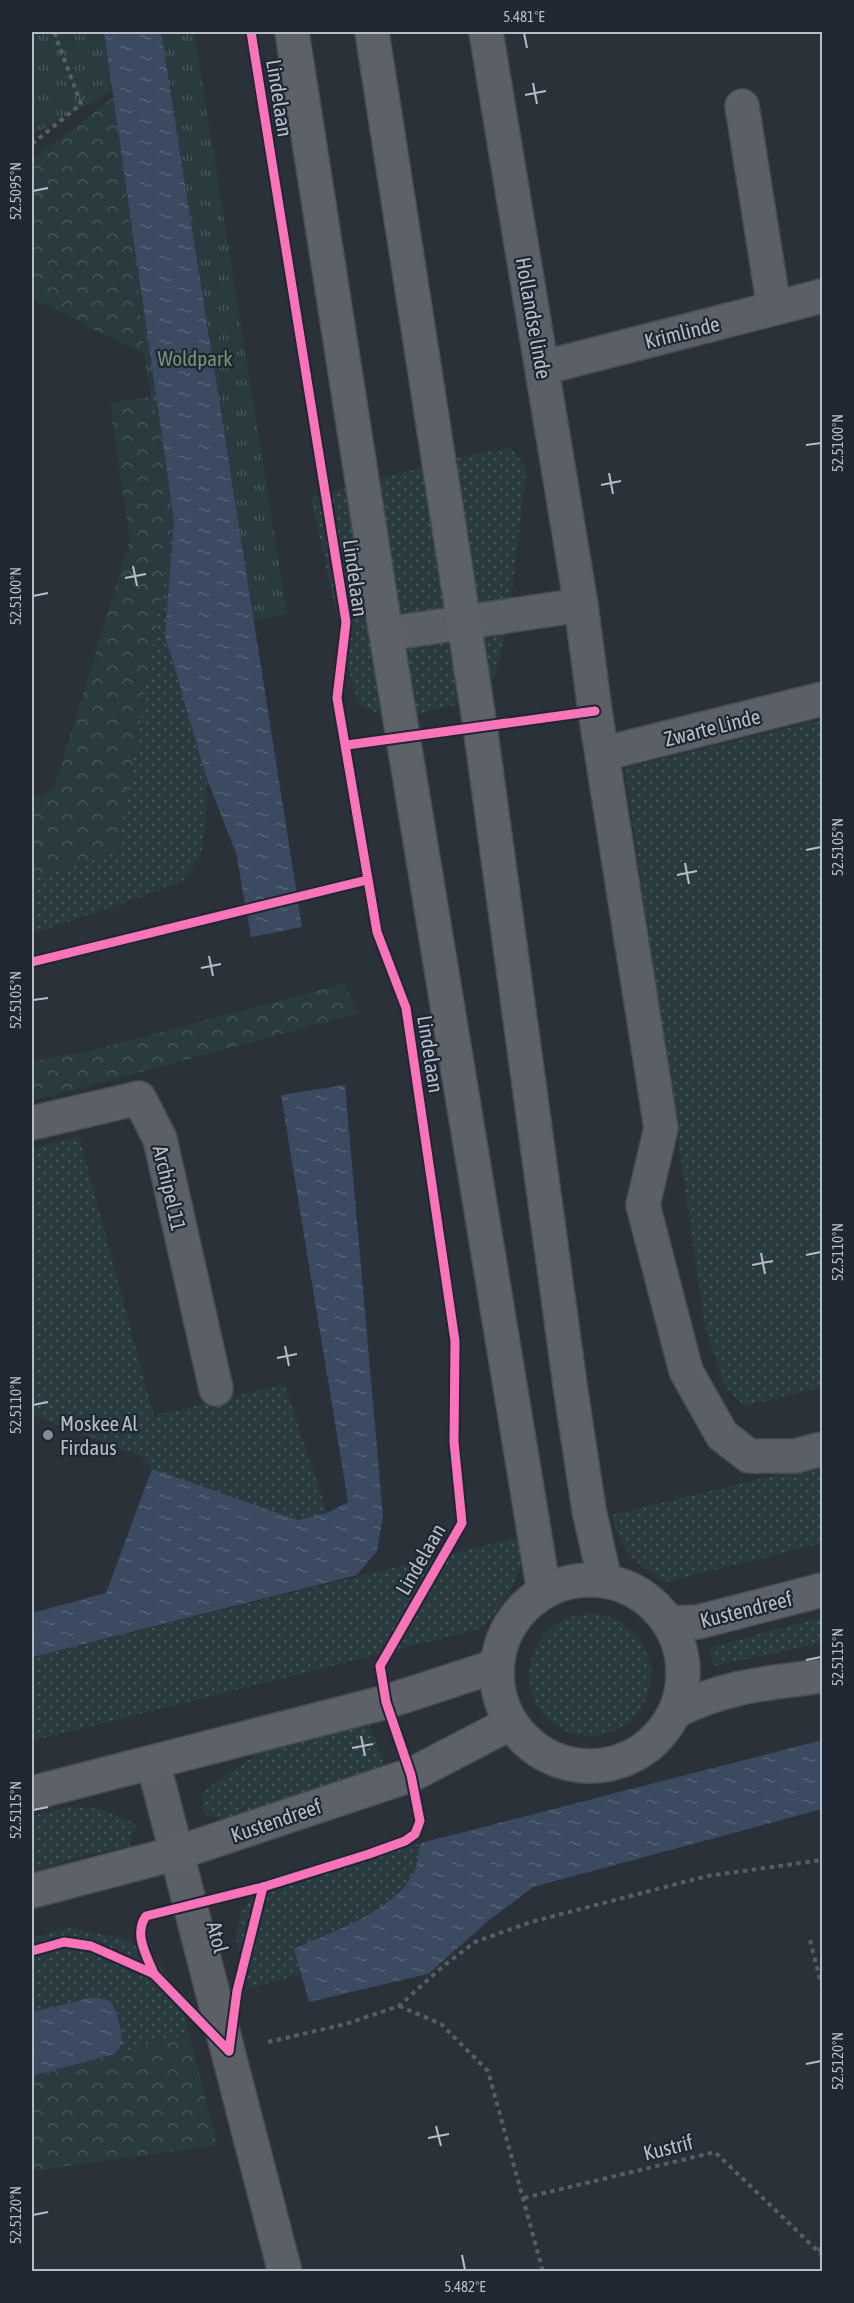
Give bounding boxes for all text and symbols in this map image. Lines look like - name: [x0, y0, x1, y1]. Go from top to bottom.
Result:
- text: 5.481°E: [503, 8, 545, 25]
- street label: Lindelaan: [262, 58, 298, 138]
- text: 52.5095°N: [7, 162, 24, 220]
- street label: Hollandse linde: [512, 255, 556, 381]
- street label: Krimlinde: [642, 311, 722, 353]
- park label: Woldpark: [158, 346, 232, 370]
- text: 52.5100°N: [829, 414, 846, 472]
- street label: Lindelaan: [339, 538, 373, 618]
- text: 52.5100°N: [7, 567, 24, 625]
- street label: Zwarte Linde: [661, 703, 763, 751]
- text: 52.5105°N: [829, 818, 846, 876]
- text: 52.5105°N: [7, 971, 24, 1029]
- street label: Lindelaan: [413, 1014, 449, 1094]
- street label: Archipel 11: [149, 1143, 191, 1233]
- text: 52.5110°N: [829, 1223, 846, 1281]
- text: 52.5110°N: [7, 1376, 24, 1434]
- place label: Moskee Al Firdaus: [60, 1411, 138, 1459]
- marker: Moskee Al Firdaus: [41, 1428, 55, 1442]
- street label: Lindelaan: [390, 1519, 450, 1599]
- street label: Kustendreef: [697, 1586, 795, 1632]
- text: 52.5115°N: [829, 1628, 846, 1686]
- text: 52.5115°N: [7, 1781, 24, 1839]
- street label: Kustendreef: [228, 1793, 325, 1847]
- street label: Atol: [202, 1919, 234, 1956]
- text: 52.5120°N: [829, 2032, 846, 2090]
- street label: Kustrif: [641, 2129, 696, 2165]
- text: 52.5120°N: [7, 2186, 24, 2244]
- text: 5.482°E: [444, 2278, 486, 2295]

